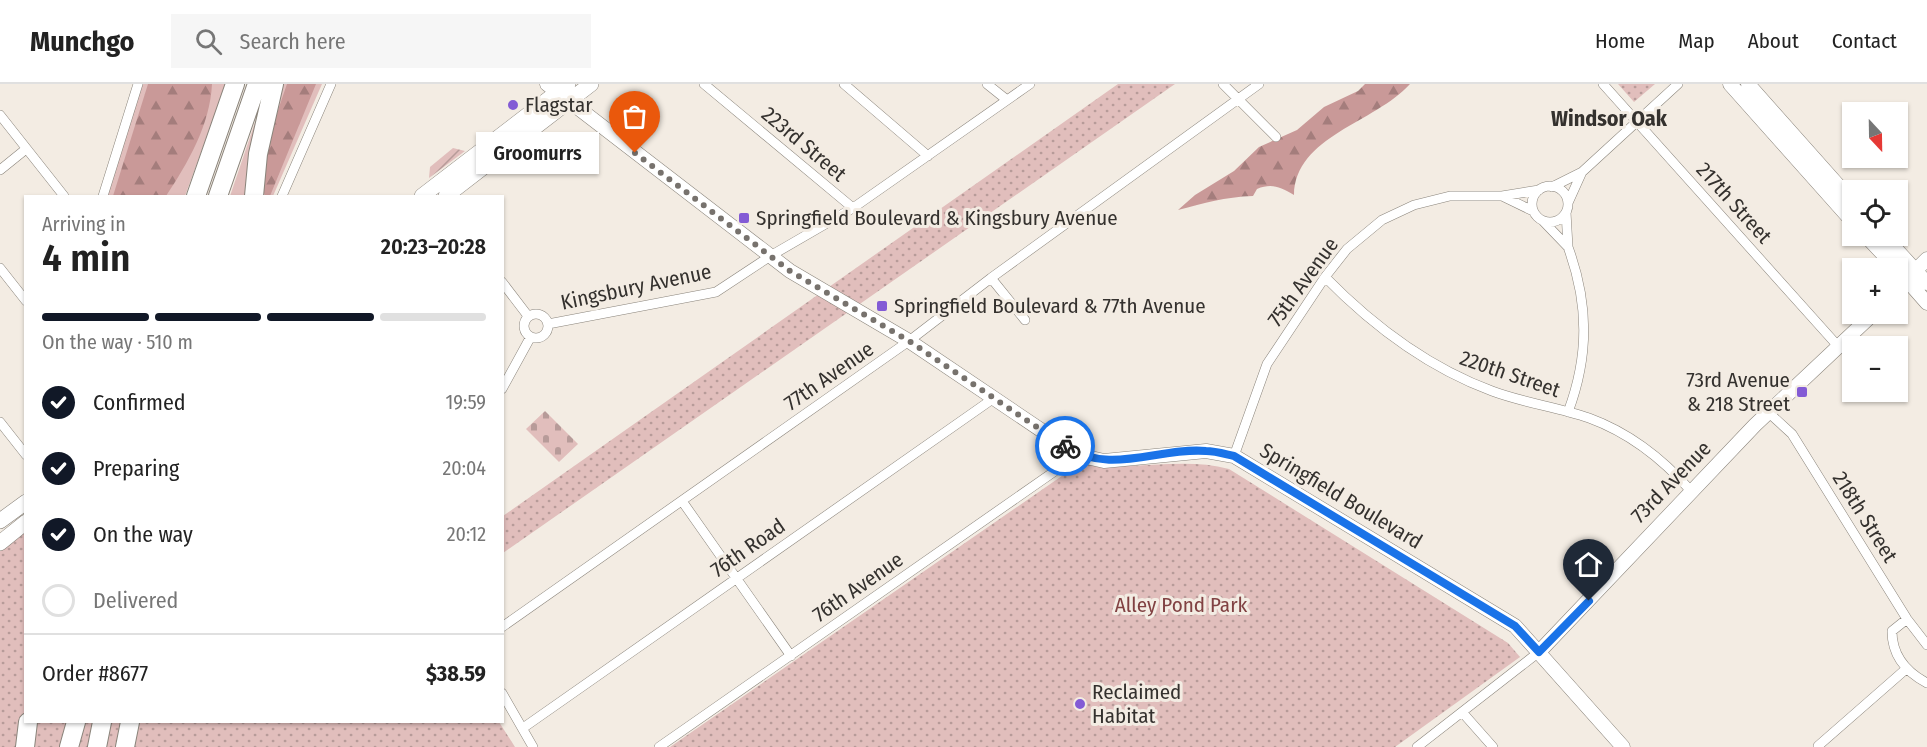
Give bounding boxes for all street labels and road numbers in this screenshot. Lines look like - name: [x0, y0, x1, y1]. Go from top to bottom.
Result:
- street label: 223rd Street: [756, 101, 852, 187]
- street label: 217th Street: [1691, 157, 1777, 249]
- street label: 75th Avenue: [1262, 232, 1344, 332]
- street label: Kingsbury Avenue: [558, 258, 714, 316]
- street label: 77th Avenue: [779, 336, 879, 416]
- street label: 220th Street: [1457, 345, 1564, 403]
- street label: 73rd Avenue: [1626, 436, 1716, 528]
- street label: Springfield Boulevard: [1255, 437, 1427, 555]
- street label: 218th Street: [1827, 467, 1903, 567]
- street label: 76th Road: [706, 513, 790, 583]
- street label: 76th Avenue: [808, 546, 908, 628]

